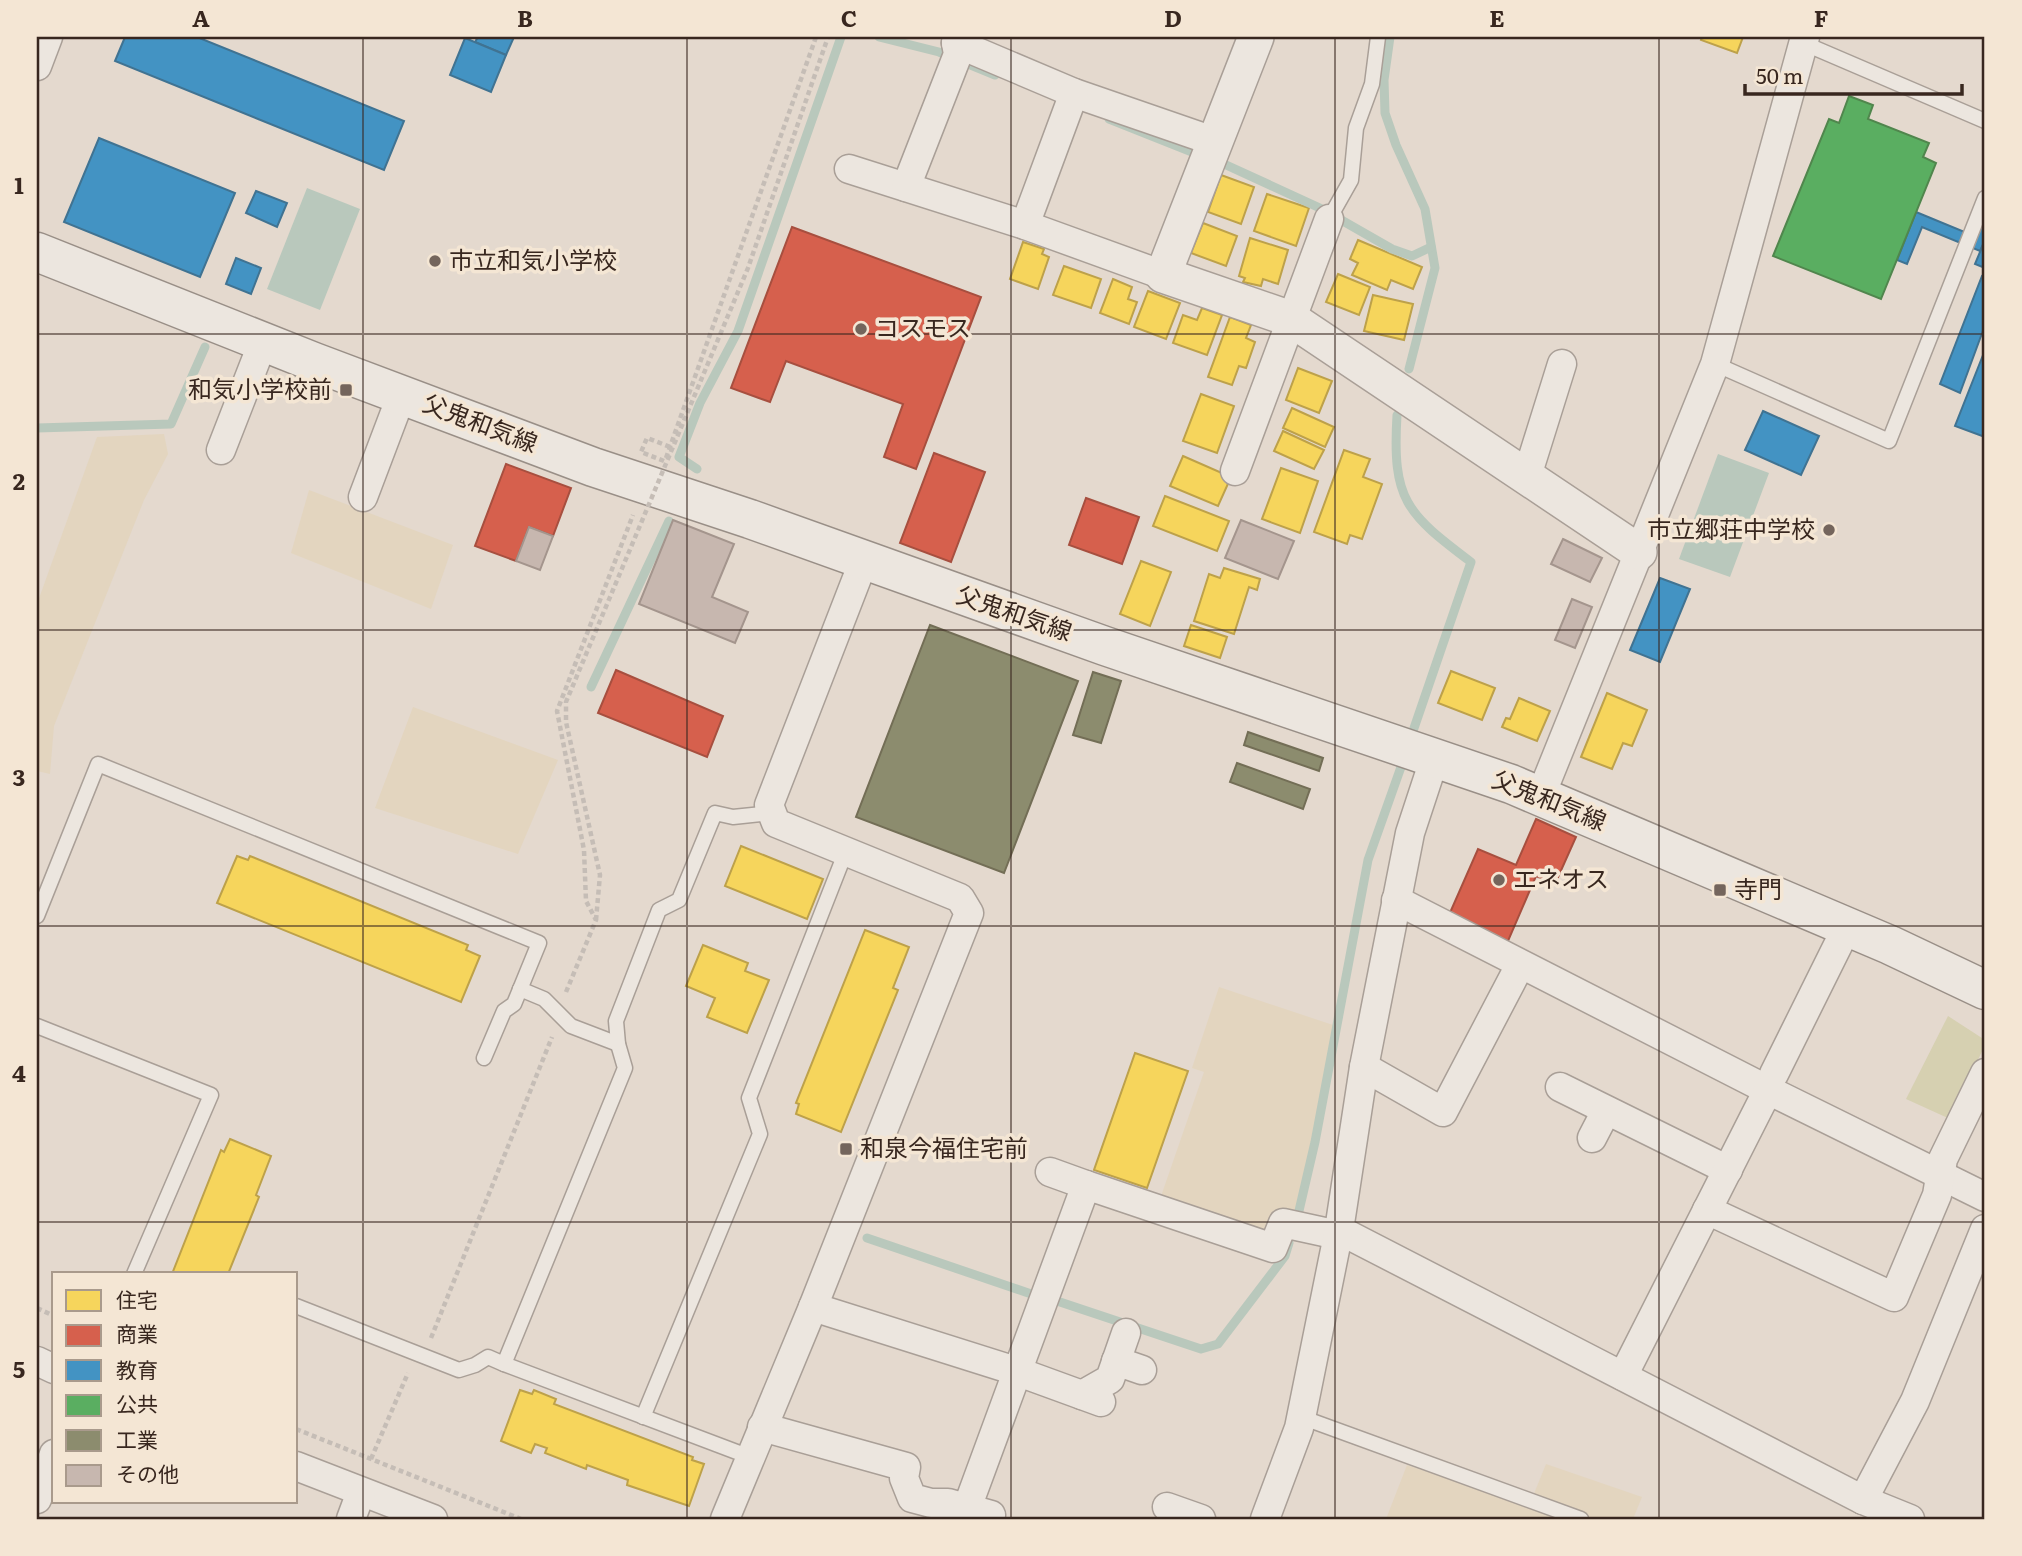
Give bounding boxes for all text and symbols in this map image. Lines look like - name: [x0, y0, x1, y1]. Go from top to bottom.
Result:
- text: A: [192, 0, 210, 34]
- text: B: [517, 0, 533, 34]
- text: C: [841, 0, 857, 34]
- text: D: [1164, 0, 1182, 34]
- text: E: [1489, 0, 1505, 34]
- text: F: [1814, 0, 1829, 34]
- scale bar: [1745, 52, 1962, 96]
- text: 50 m: [1756, 59, 1803, 90]
- text: 1: [14, 167, 24, 201]
- place label: 市立和気小学校: [449, 241, 617, 276]
- marker: 市立和気小学校: [427, 253, 443, 269]
- place label: コスモス: [875, 309, 971, 344]
- marker: コスモス: [853, 321, 869, 337]
- place label: 和気小学校前: [188, 370, 332, 405]
- marker: 和気小学校前: [338, 382, 354, 398]
- street label: 父鬼和気線: [419, 384, 543, 460]
- text: 2: [13, 463, 25, 497]
- place label: 市立郷荘中学校: [1647, 510, 1815, 545]
- marker: 市立郷荘中学校: [1821, 522, 1837, 538]
- street label: 父鬼和気線: [952, 576, 1077, 648]
- text: 3: [13, 759, 25, 793]
- street label: 父鬼和気線: [1488, 760, 1612, 837]
- place label: エネオス: [1513, 860, 1609, 895]
- place label: 寺門: [1734, 870, 1782, 905]
- marker: エネオス: [1491, 872, 1507, 888]
- marker: 寺門: [1712, 882, 1728, 898]
- text: 4: [12, 1055, 26, 1089]
- place label: 和泉今福住宅前: [860, 1129, 1028, 1164]
- marker: 和泉今福住宅前: [838, 1141, 854, 1157]
- legend: [52, 1272, 298, 1504]
- text: 住宅: [116, 1283, 158, 1314]
- text: 商業: [116, 1317, 158, 1348]
- text: 5: [13, 1351, 25, 1385]
- text: 教育: [116, 1353, 158, 1384]
- text: 公共: [116, 1387, 158, 1418]
- text: 工業: [116, 1423, 158, 1454]
- text: その他: [116, 1457, 179, 1488]

